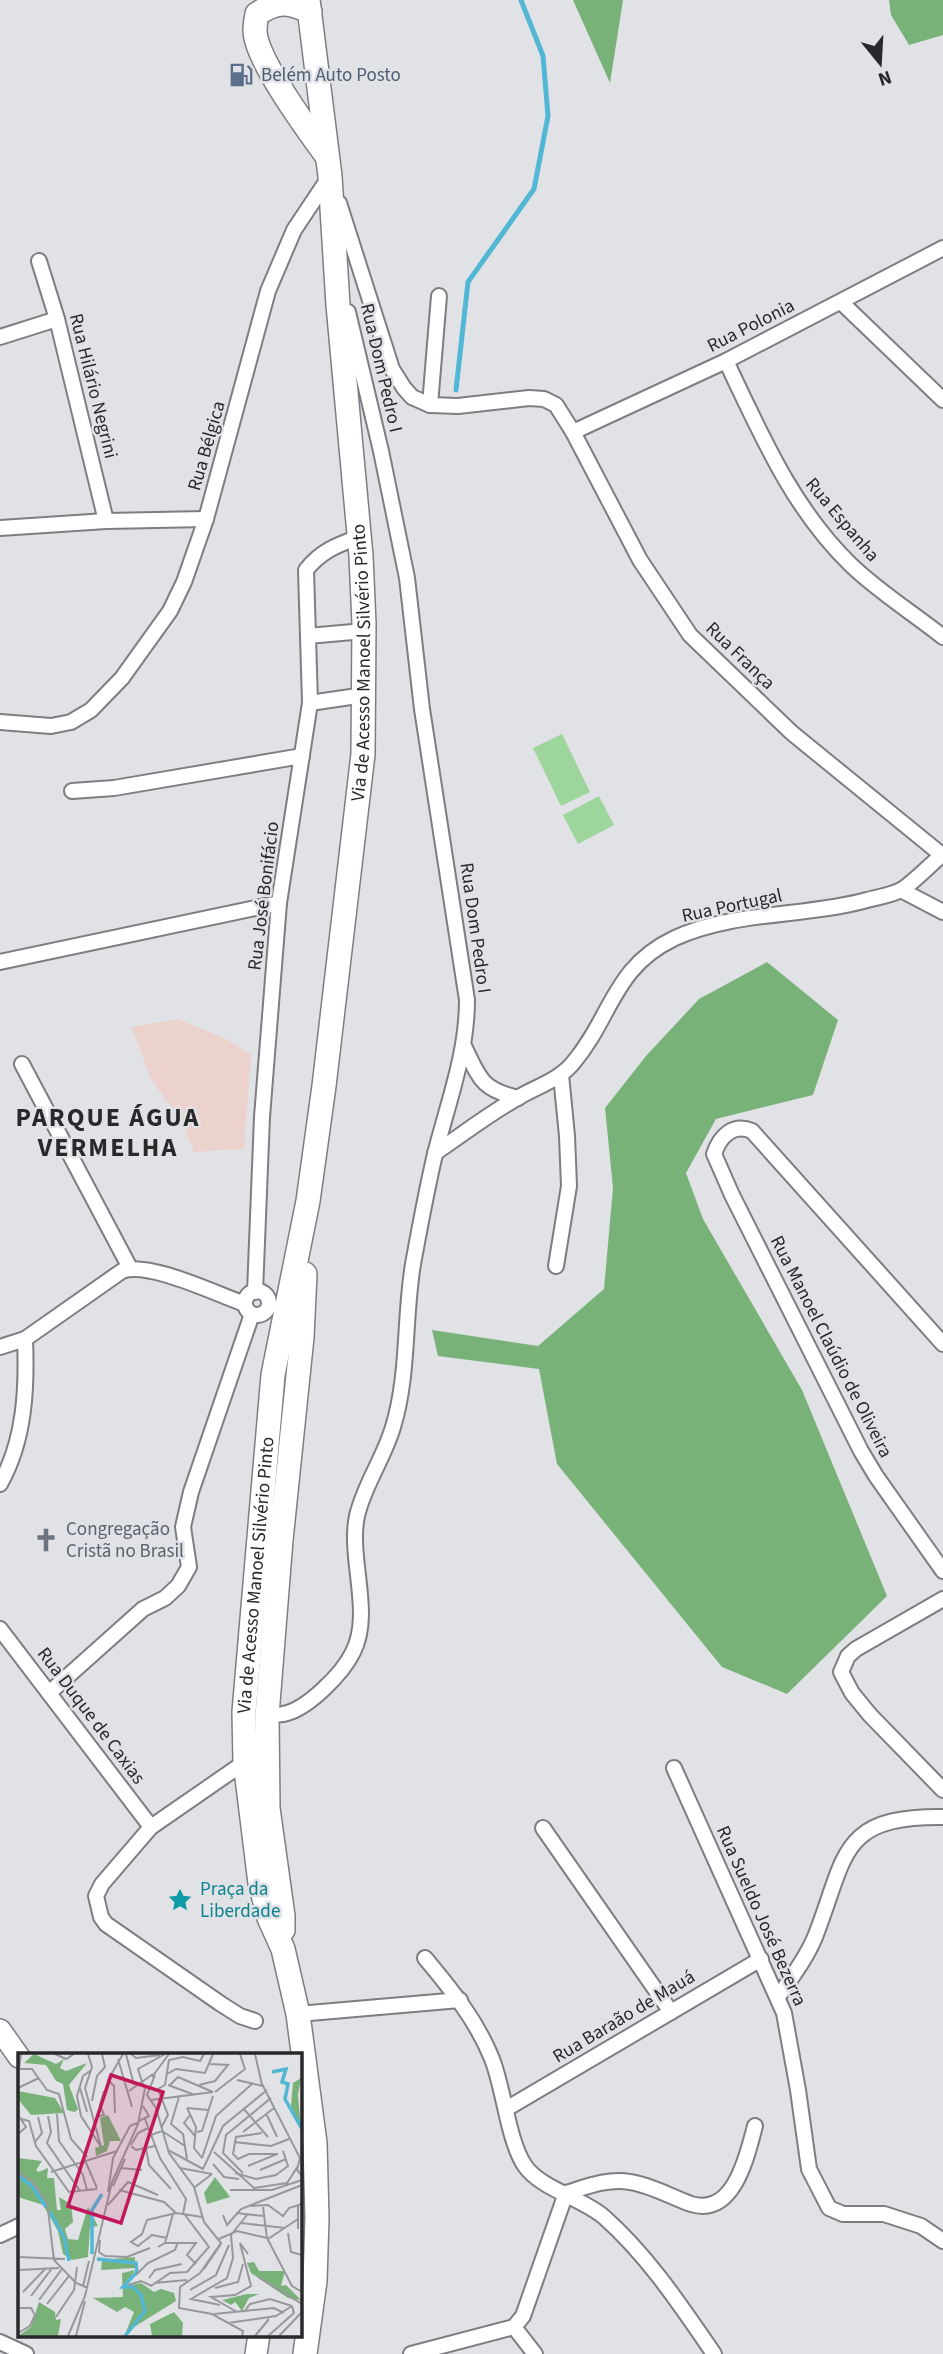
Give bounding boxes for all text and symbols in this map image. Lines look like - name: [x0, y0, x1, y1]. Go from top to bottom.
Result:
- north arrow: [845, 28, 915, 98]
- fuel station icon: Belém Auto Posto: [227, 61, 255, 89]
- place label: Belém Auto Posto: [261, 62, 401, 89]
- text: N: [875, 63, 895, 93]
- street label: Rua Polonia: [703, 292, 799, 360]
- street label: Rua Dom Pedro I: [353, 301, 409, 435]
- street label: Rua Hilário Negrini: [62, 311, 124, 461]
- street label: Rua Bélgica: [181, 398, 233, 494]
- street label: Rua Espanha: [799, 472, 885, 568]
- street label: Via de Acesso Manoel Silvério Pinto: [344, 523, 378, 803]
- street label: Rua França: [699, 616, 781, 696]
- street label: Rua José Bonifácio: [241, 820, 287, 972]
- street label: Rua Dom Pedro I: [452, 861, 498, 995]
- street label: Rua Portugal: [679, 882, 785, 930]
- district label: PARQUE ÁGUA VERMELHA: [16, 1099, 200, 1166]
- street label: Rua Manoel Claúdio de Oliveira: [763, 1231, 899, 1463]
- street label: Via de Acesso Manoel Silvério Pinto: [230, 1436, 281, 1715]
- place label: Congregação Cristã no Brasil: [66, 1516, 184, 1565]
- church icon: Congregação Cristã no Brasil: [32, 1526, 60, 1554]
- street label: Rua Duque de Caxias: [30, 1642, 152, 1790]
- street label: Rua Sueldo José Bezerra: [709, 1822, 813, 2010]
- place label: Praça da Liberdade: [200, 1876, 280, 1925]
- place icon: Praça da Liberdade: [166, 1886, 194, 1914]
- street label: Rua Baraão de Mauá: [548, 1964, 700, 2070]
- inset map: [18, 2053, 301, 2336]

